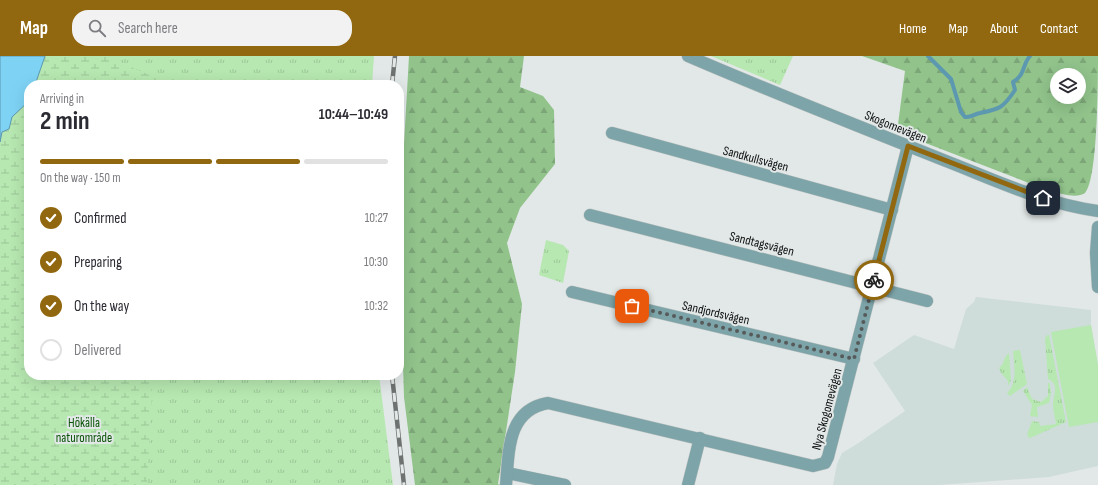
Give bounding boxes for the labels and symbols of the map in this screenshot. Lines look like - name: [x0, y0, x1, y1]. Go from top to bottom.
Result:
- street label: Skogomevägen: [862, 107, 929, 147]
- street label: Sandkullsvägen: [721, 143, 790, 175]
- pin: [1026, 181, 1060, 215]
- street label: Sandtagsvägen: [728, 228, 796, 260]
- courier: [854, 260, 894, 300]
- pin: [615, 289, 649, 323]
- street label: Sandjordsvägen: [681, 297, 751, 328]
- street label: Nya Skogomevägen: [808, 367, 846, 452]
- park label: Hökälla naturområde: [56, 415, 112, 446]

